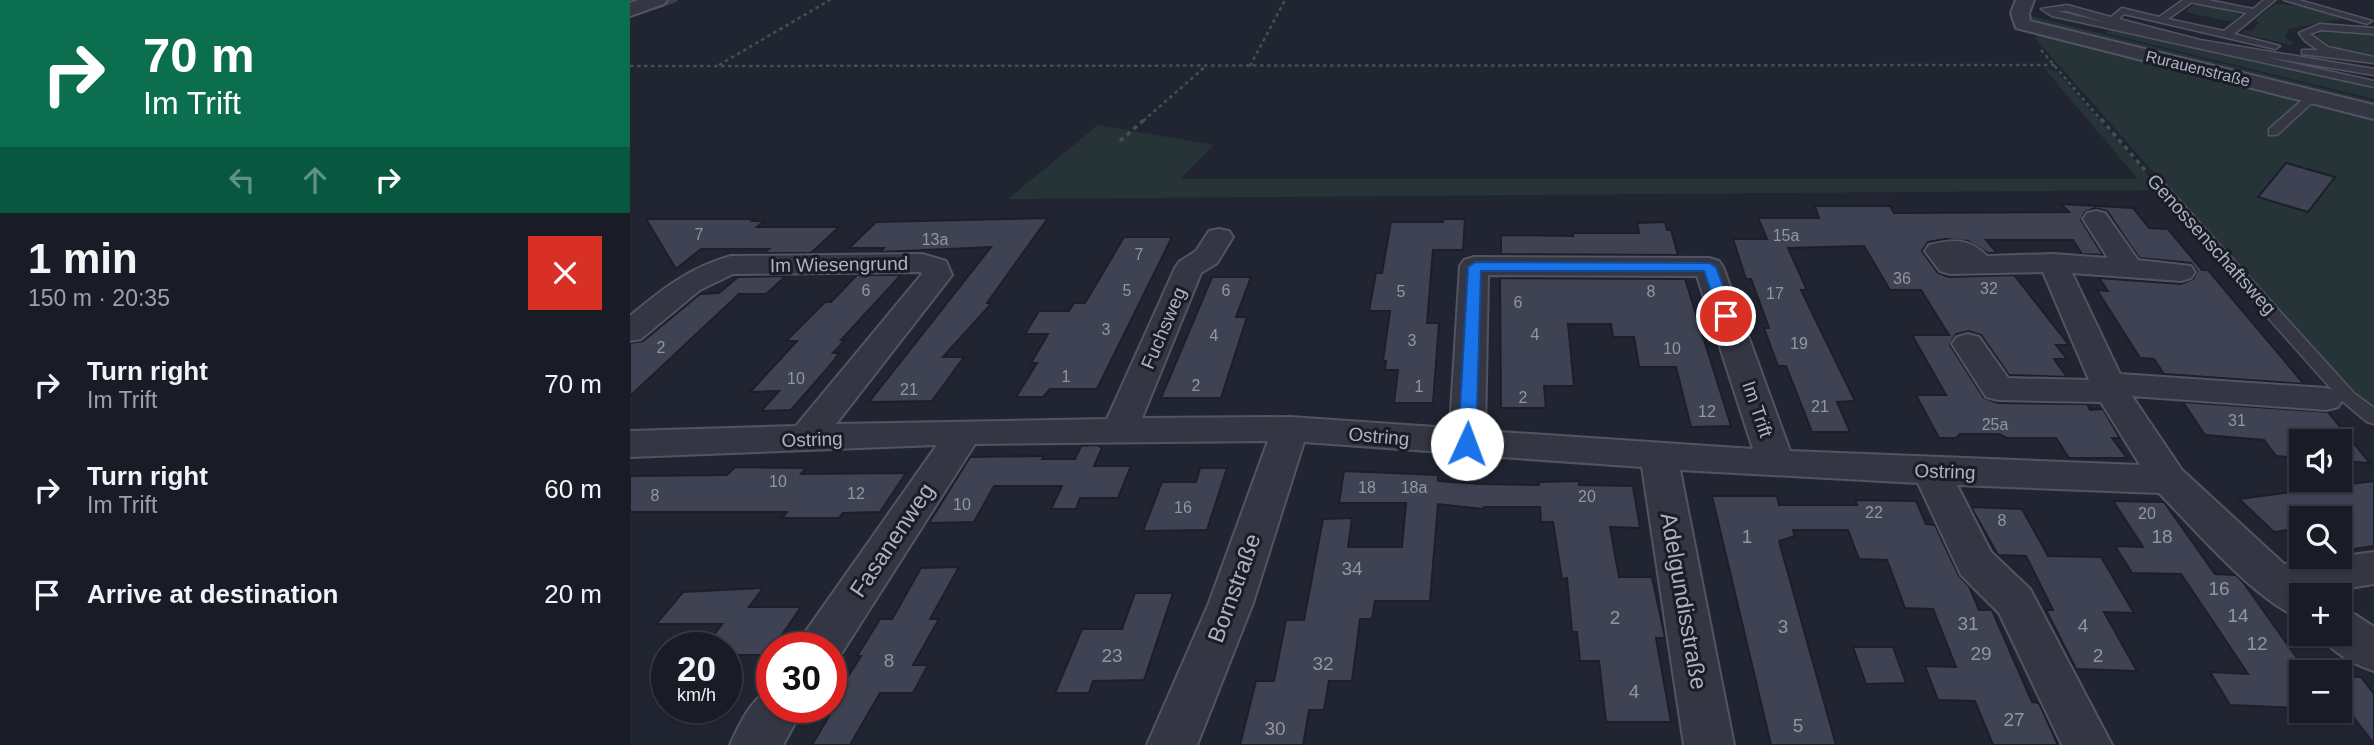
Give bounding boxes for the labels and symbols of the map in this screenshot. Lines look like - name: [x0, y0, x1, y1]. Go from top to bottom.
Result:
- street label: Rurauenstraße: [2144, 47, 2252, 90]
- street label: Genossenschaftsweg: [2143, 170, 2280, 319]
- house number: 7: [695, 226, 704, 243]
- house number: 15a: [1773, 227, 1799, 244]
- house number: 13a: [922, 231, 948, 248]
- house number: 7: [1135, 246, 1144, 263]
- street label: Im Wiesengrund: [770, 253, 908, 276]
- house number: 36: [1893, 270, 1911, 287]
- house number: 32: [1980, 280, 1998, 297]
- house number: 6: [862, 282, 871, 299]
- house number: 5: [1123, 282, 1132, 299]
- house number: 6: [1222, 282, 1231, 299]
- house number: 5: [1397, 283, 1406, 300]
- house number: 8: [1647, 283, 1656, 300]
- street label: Fuchsweg: [1137, 284, 1190, 372]
- house number: 17: [1766, 285, 1784, 302]
- pin: [1696, 286, 1756, 346]
- house number: 6: [1514, 294, 1523, 311]
- house number: 3: [1102, 321, 1111, 338]
- house number: 4: [1531, 326, 1540, 343]
- house number: 4: [1210, 327, 1219, 344]
- house number: 3: [1408, 332, 1417, 349]
- house number: 19: [1790, 335, 1808, 352]
- house number: 2: [657, 339, 666, 356]
- house number: 10: [1663, 340, 1681, 357]
- house number: 1: [1062, 368, 1071, 385]
- house number: 10: [787, 370, 805, 387]
- house number: 2: [1192, 377, 1201, 394]
- house number: 1: [1415, 378, 1424, 395]
- street label: Im Trift: [1738, 378, 1777, 441]
- house number: 21: [900, 381, 918, 398]
- house number: 2: [1519, 389, 1528, 406]
- house number: 21: [1811, 398, 1829, 415]
- house number: 12: [1698, 403, 1716, 420]
- position arrow: [1430, 407, 1504, 481]
- house number: 31: [2228, 412, 2246, 429]
- house number: 25a: [1982, 416, 2008, 433]
- street label: Ostring: [1348, 423, 1410, 450]
- street label: Ostring: [781, 428, 843, 451]
- street label: Ostring: [1914, 460, 1976, 483]
- house number: 10: [769, 473, 787, 490]
- street label: Fasanenweg: [844, 478, 940, 602]
- house number: 18: [1358, 479, 1376, 496]
- house number: 18a: [1401, 479, 1427, 496]
- house number: 12: [847, 485, 865, 502]
- house number: 8: [651, 487, 660, 504]
- house number: 20: [1578, 488, 1596, 505]
- house number: 10: [953, 496, 971, 513]
- house number: 16: [1174, 499, 1192, 516]
- house number: 22: [1865, 504, 1883, 521]
- house number: 20: [2138, 505, 2156, 522]
- street label: Adelgundisstraße: [1656, 511, 1712, 691]
- house number: 8: [1998, 512, 2007, 529]
- house number: 1: [1742, 526, 1752, 547]
- house number: 18: [2151, 526, 2173, 547]
- street label: Bornstraße: [1202, 530, 1266, 646]
- house number: 34: [1341, 558, 1363, 579]
- house number: 16: [2208, 578, 2230, 599]
- house number: 14: [2227, 605, 2249, 626]
- house number: 2: [1610, 607, 1620, 628]
- house number: 31: [1957, 613, 1979, 634]
- house number: 4: [2078, 615, 2089, 636]
- house number: 3: [1778, 616, 1788, 637]
- speed limit sign: 30: [756, 632, 847, 723]
- house number: 12: [2246, 633, 2268, 654]
- house number: 29: [1970, 643, 1992, 664]
- house number: 23: [1101, 645, 1123, 666]
- house number: 2: [2093, 645, 2103, 666]
- house number: 8: [884, 650, 894, 671]
- house number: 32: [1312, 653, 1334, 674]
- house number: 4: [1629, 681, 1640, 702]
- house number: 27: [2003, 709, 2025, 730]
- house number: 5: [1793, 715, 1803, 736]
- house number: 30: [1264, 718, 1286, 739]

